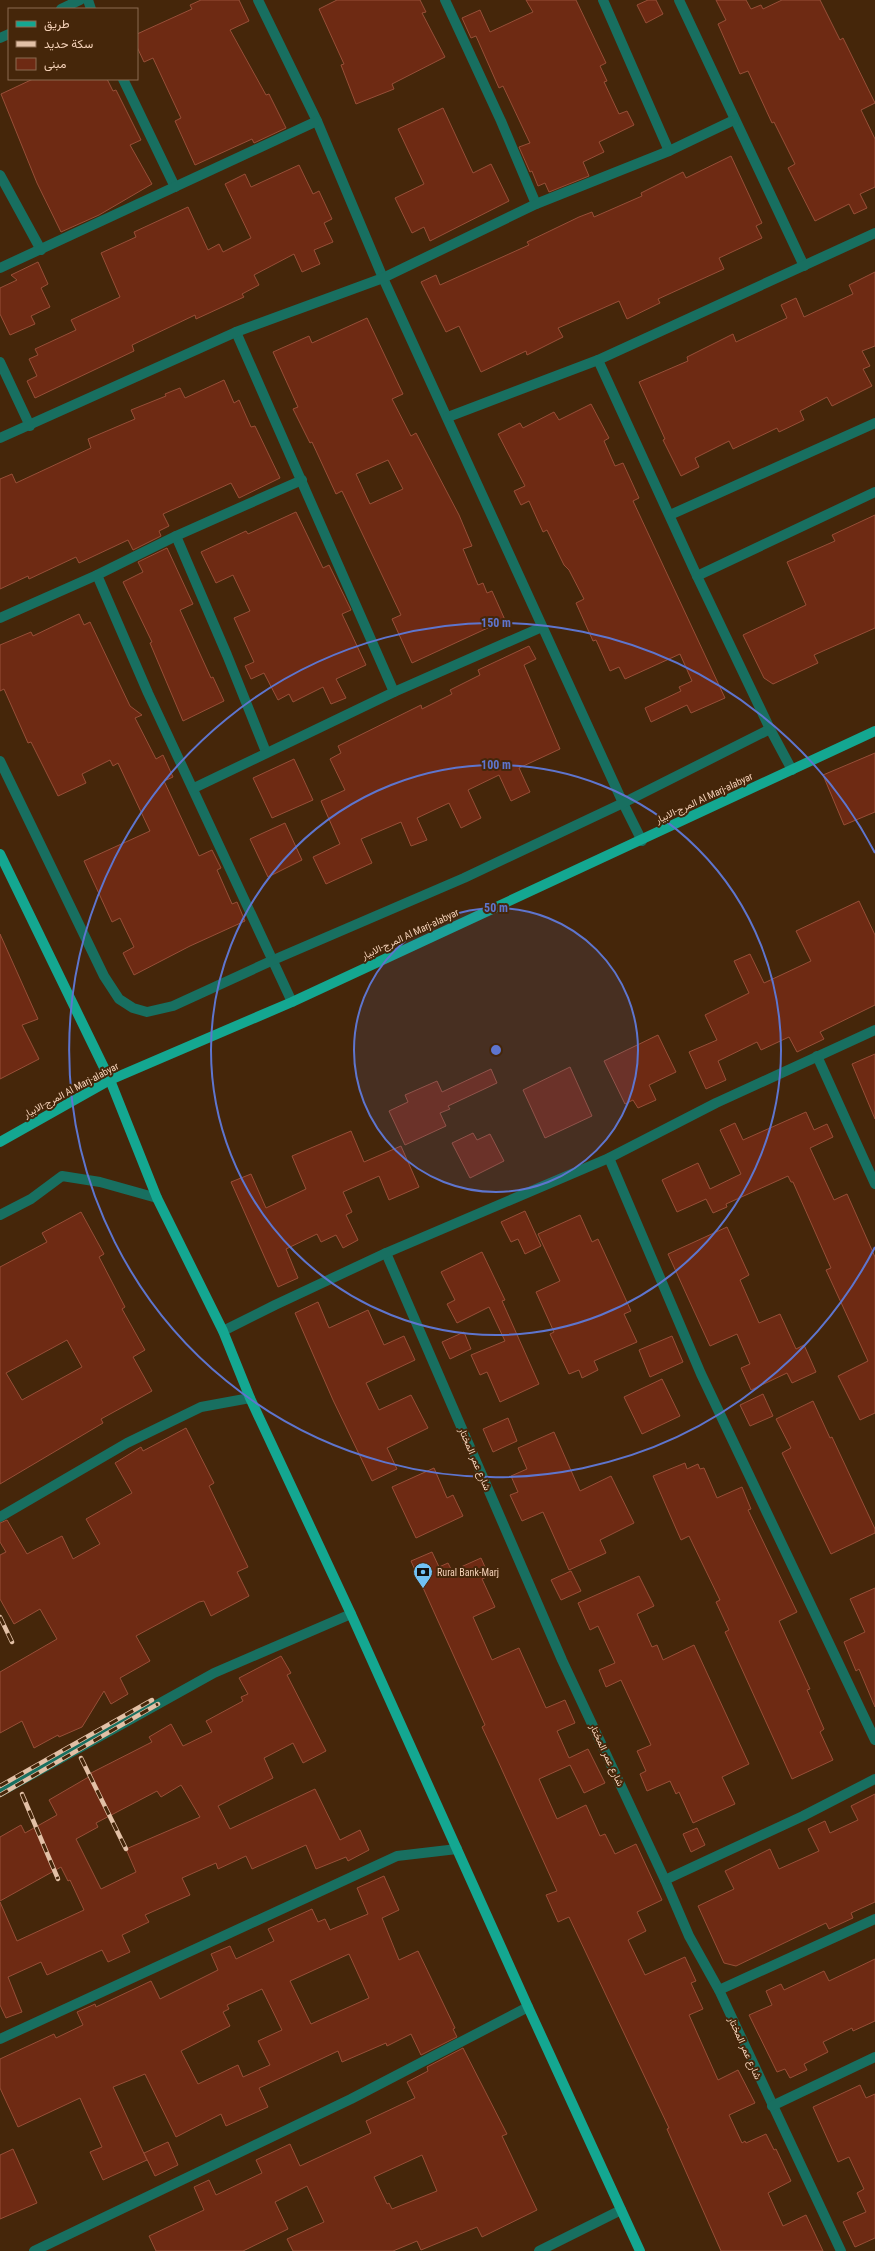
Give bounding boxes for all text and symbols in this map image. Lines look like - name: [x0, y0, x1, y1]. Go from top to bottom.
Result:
- legend: [8, 8, 138, 80]
- text: طريق: [44, 17, 70, 32]
- text: سكة حديد: [44, 37, 93, 51]
- text: مبنى: [44, 57, 66, 72]
- text: 150 m: [481, 616, 511, 630]
- text: 100 m: [481, 758, 511, 772]
- street label: المرج-الابيار Al Marj-alabyar: [653, 771, 755, 827]
- text: 50 m: [484, 901, 508, 915]
- street label: المرج-الابيار Al Marj-alabyar: [359, 907, 461, 963]
- centre of rings: [489, 1043, 503, 1057]
- street label: المرج-الابيار Al Marj-alabyar: [21, 1060, 121, 1121]
- street label: شارع عمر المختار: [456, 1425, 493, 1493]
- bank icon: Rural Bank-Marj: [412, 1561, 434, 1589]
- place label: Rural Bank-Marj: [437, 1567, 499, 1578]
- street label: شارع عمر المختار: [586, 1721, 626, 1788]
- street label: شارع عمر المختار: [725, 2014, 764, 2081]

